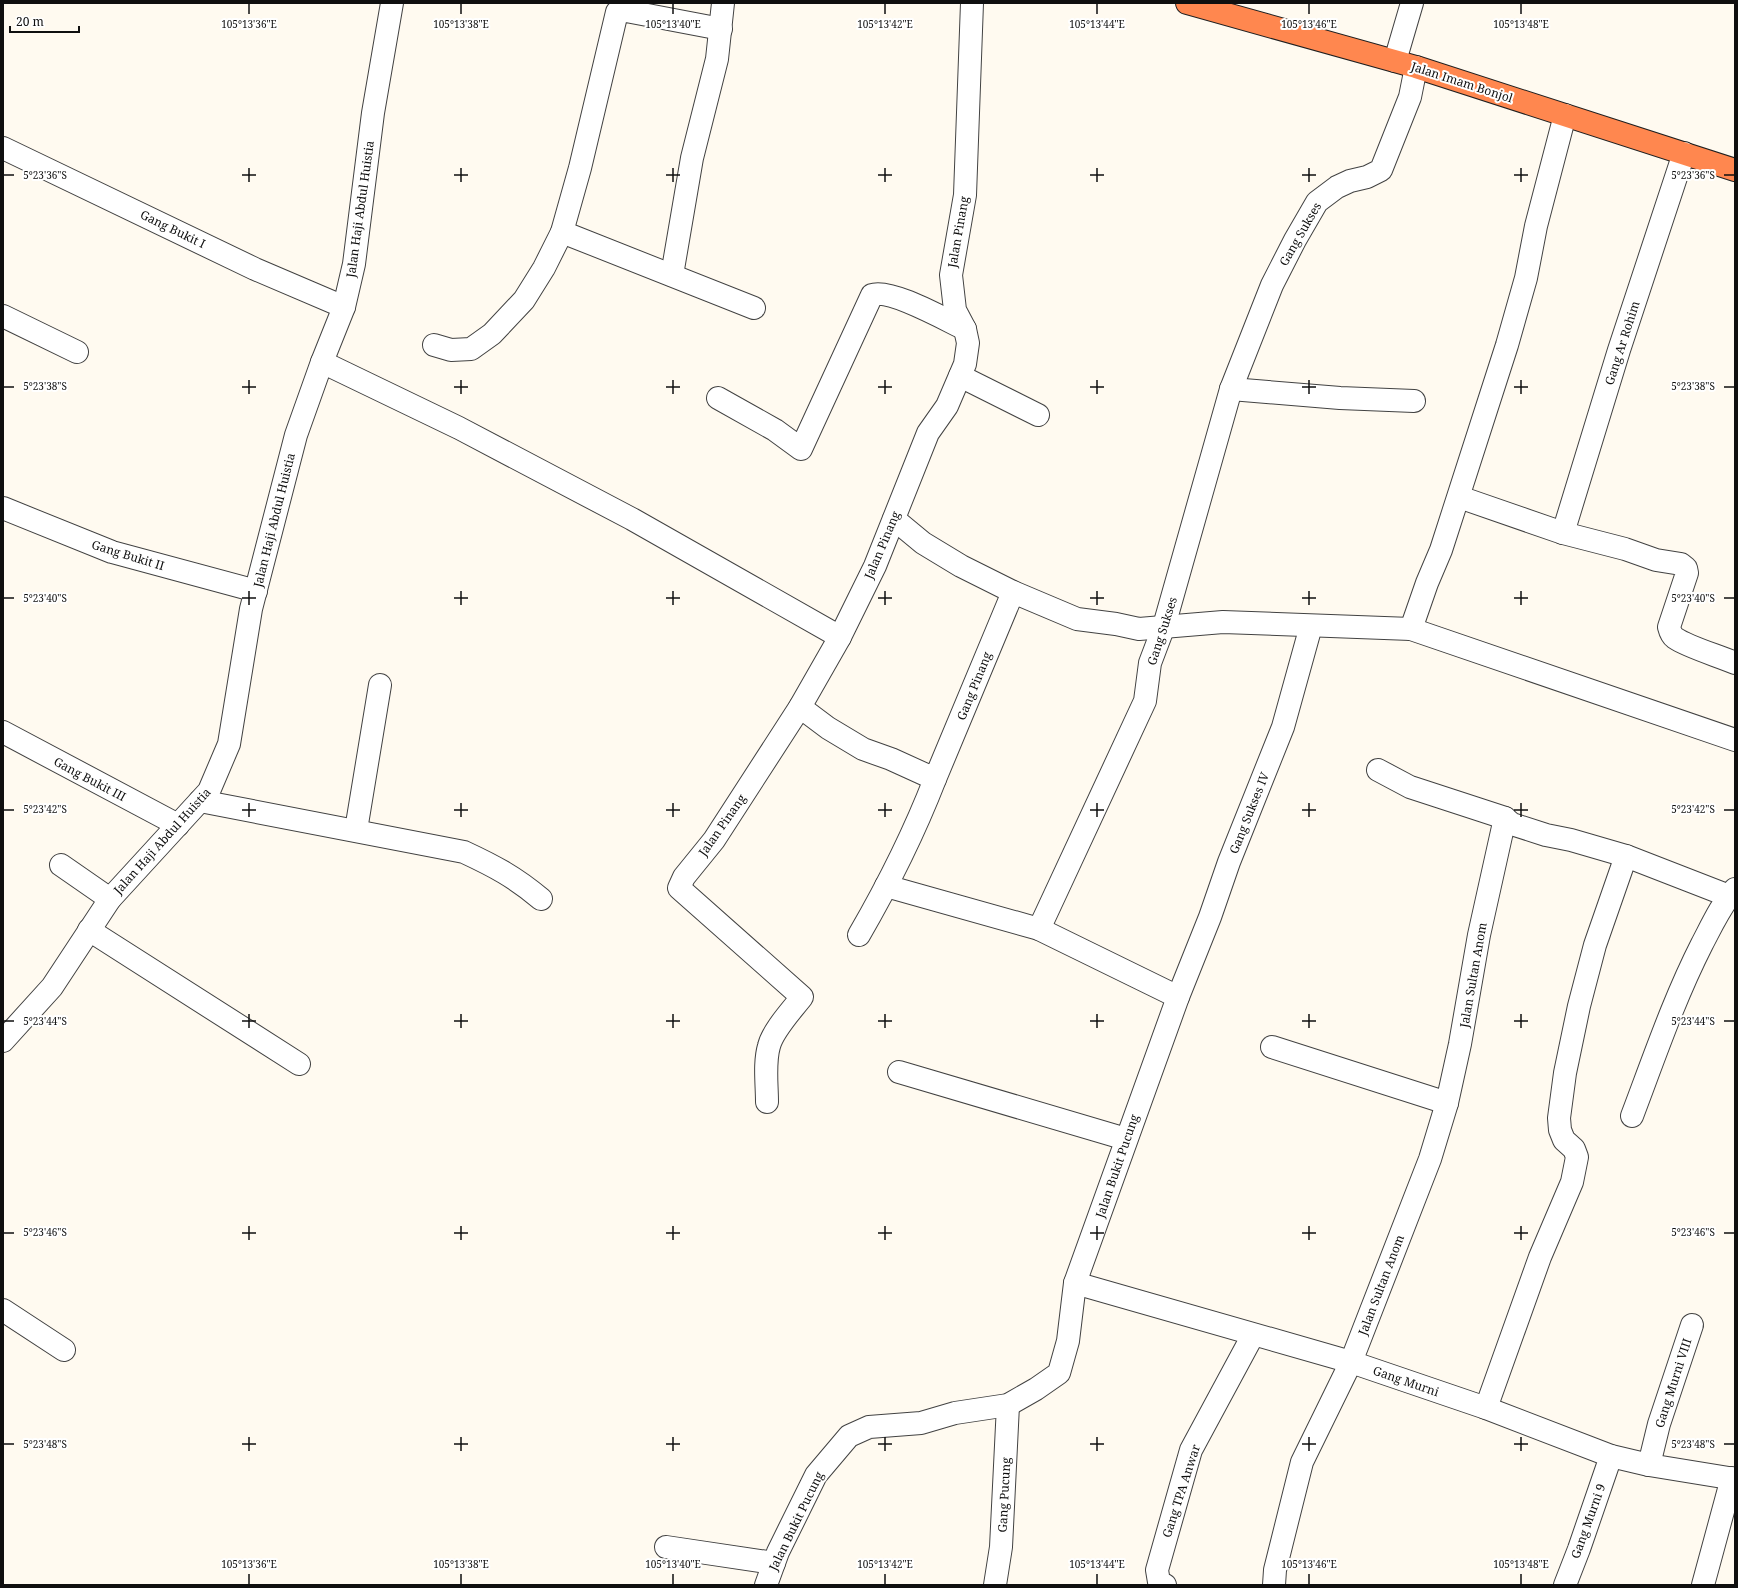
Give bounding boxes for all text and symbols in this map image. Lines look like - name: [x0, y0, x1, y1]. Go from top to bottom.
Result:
- scale bar: [10, 8, 79, 34]
- text: 20 m: [16, 13, 44, 30]
- text: 105°13'36"E: [221, 17, 277, 31]
- text: 105°13'38"E: [433, 17, 489, 31]
- text: 105°13'40"E: [645, 17, 701, 31]
- text: 105°13'42"E: [857, 17, 913, 31]
- text: 105°13'44"E: [1069, 17, 1125, 31]
- text: 105°13'46"E: [1281, 17, 1337, 31]
- text: 105°13'48"E: [1493, 17, 1549, 31]
- street label: Jalan Imam Bonjol: [1408, 57, 1515, 107]
- street label: Jalan Haji Abdul Huistia: [342, 139, 378, 280]
- text: 5°23'36"S: [23, 168, 67, 182]
- text: 5°23'36"S: [1671, 168, 1715, 182]
- street label: Jalan Pinang: [943, 194, 973, 270]
- street label: Gang Sukses: [1275, 199, 1325, 269]
- street label: Gang Bukit I: [137, 206, 209, 252]
- street label: Gang Ar Rohim: [1600, 299, 1644, 387]
- text: 5°23'38"S: [23, 379, 67, 393]
- text: 5°23'38"S: [1671, 379, 1715, 393]
- street label: Jalan Haji Abdul Huistia: [249, 451, 299, 590]
- street label: Jalan Pinang: [860, 508, 904, 582]
- street label: Gang Bukit II: [90, 536, 166, 574]
- text: 5°23'40"S: [23, 591, 67, 605]
- text: 5°23'40"S: [1671, 591, 1715, 605]
- street label: Gang Sukses: [1143, 595, 1181, 667]
- street label: Gang Pinang: [953, 649, 996, 723]
- street label: Gang Bukit III: [51, 753, 129, 805]
- street label: Gang Sukses IV: [1225, 769, 1273, 856]
- street label: Jalan Haji Abdul Huistia: [109, 784, 215, 899]
- street label: Jalan Pinang: [694, 790, 750, 860]
- text: 5°23'42"S: [23, 802, 67, 816]
- text: 5°23'42"S: [1671, 802, 1715, 816]
- street label: Jalan Sultan Anom: [1455, 921, 1491, 1030]
- text: 5°23'44"S: [23, 1014, 67, 1028]
- text: 5°23'44"S: [1671, 1014, 1715, 1028]
- street label: Jalan Bukit Pucung: [1091, 1111, 1143, 1221]
- text: 5°23'46"S: [23, 1225, 67, 1239]
- text: 5°23'46"S: [1671, 1225, 1715, 1239]
- street label: Jalan Sultan Anom: [1354, 1232, 1408, 1339]
- street label: Gang Murni VIII: [1651, 1336, 1695, 1430]
- street label: Gang Murni: [1371, 1362, 1441, 1400]
- text: 5°23'48"S: [23, 1437, 67, 1451]
- text: 5°23'48"S: [1671, 1437, 1715, 1451]
- street label: Gang TPA Anwar: [1158, 1442, 1204, 1540]
- street label: Gang Pucung: [994, 1456, 1014, 1533]
- street label: Jalan Bukit Pucung: [764, 1468, 828, 1574]
- street label: Gang Murni 9: [1567, 1481, 1609, 1561]
- text: 105°13'36"E: [221, 1557, 277, 1571]
- text: 105°13'38"E: [433, 1557, 489, 1571]
- text: 105°13'40"E: [645, 1557, 701, 1571]
- text: 105°13'42"E: [857, 1557, 913, 1571]
- text: 105°13'44"E: [1069, 1557, 1125, 1571]
- text: 105°13'46"E: [1281, 1557, 1337, 1571]
- text: 105°13'48"E: [1493, 1557, 1549, 1571]

